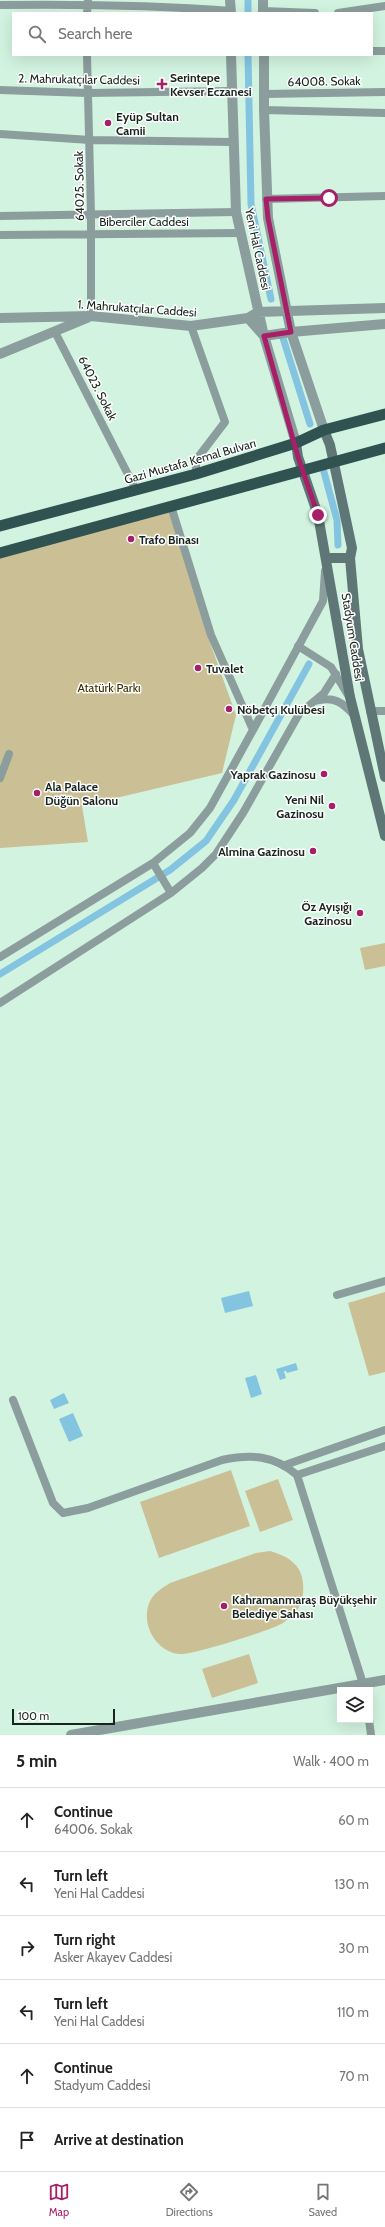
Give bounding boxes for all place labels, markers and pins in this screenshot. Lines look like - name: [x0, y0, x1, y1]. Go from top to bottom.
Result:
- place label: Serintepe Kevser Eczanesi: [170, 70, 252, 99]
- marker: Serintepe Kevser Eczanesi: [157, 79, 167, 89]
- place label: Eyüp Sultan Camii: [116, 109, 179, 138]
- marker: Eyüp Sultan Camii: [103, 118, 113, 128]
- place label: Trafo Binası: [139, 532, 199, 547]
- marker: Trafo Binası: [126, 534, 136, 544]
- place label: Tuvalet: [206, 661, 244, 676]
- marker: Tuvalet: [193, 663, 203, 673]
- place label: Nöbetçi Kulübesi: [237, 702, 325, 717]
- marker: Nöbetçi Kulübesi: [224, 704, 234, 714]
- place label: Yaprak Gazinosu: [230, 767, 316, 782]
- marker: Yaprak Gazinosu: [319, 769, 329, 779]
- place label: Ala Palace Düğün Salonu: [45, 779, 118, 808]
- marker: Ala Palace Düğün Salonu: [32, 788, 42, 798]
- place label: Yeni Nil Gazinosu: [276, 792, 324, 821]
- marker: Yeni Nil Gazinosu: [327, 801, 337, 811]
- place label: Almina Gazinosu: [218, 844, 305, 859]
- marker: Almina Gazinosu: [308, 846, 318, 856]
- place label: Öz Ayışığı Gazinosu: [301, 899, 352, 928]
- marker: Öz Ayışığı Gazinosu: [355, 908, 365, 918]
- place label: Kahramanmaraş Büyükşehir Belediye Sahası: [232, 1592, 377, 1621]
- marker: Kahramanmaraş Büyükşehir Belediye Sahası: [219, 1601, 229, 1611]

